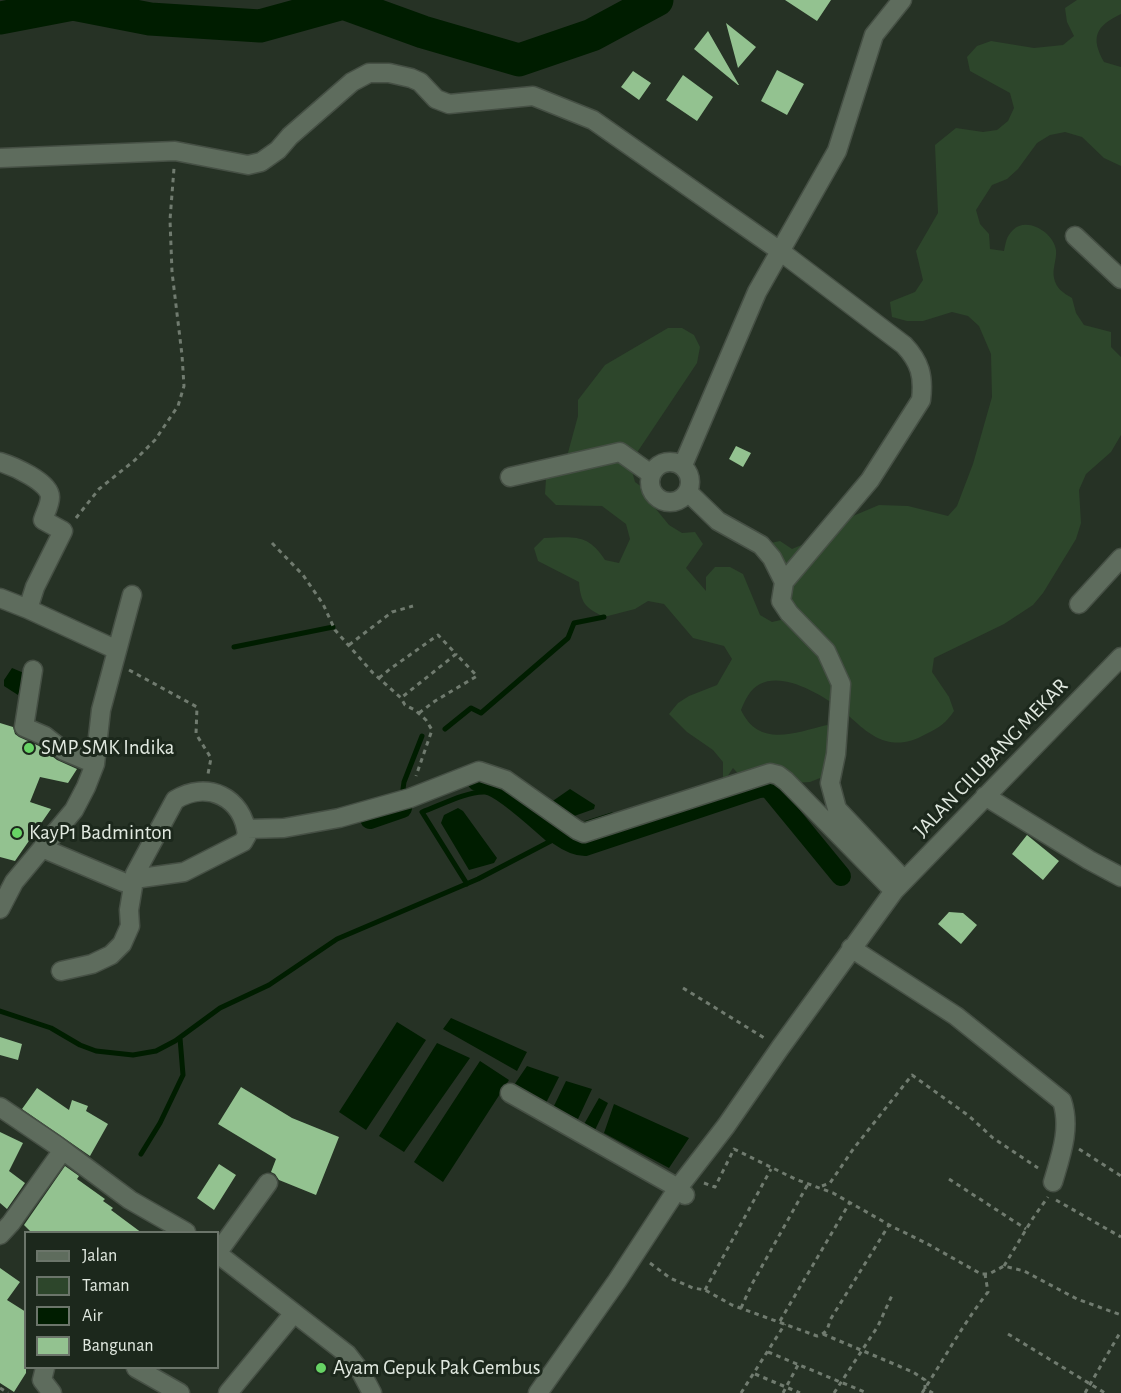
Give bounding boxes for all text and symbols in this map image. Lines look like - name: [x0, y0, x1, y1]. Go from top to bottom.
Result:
- street label: JALAN CILUBANG MEKAR: [909, 673, 1073, 843]
- place label: SMP SMK Indika: [41, 735, 174, 761]
- marker: SMP SMK Indika: [22, 741, 36, 755]
- place label: KayP1 Badminton: [29, 820, 172, 846]
- marker: KayP1 Badminton: [10, 826, 24, 840]
- legend: [24, 1231, 219, 1369]
- text: Jalan: [82, 1247, 117, 1265]
- text: Taman: [82, 1277, 130, 1295]
- text: Air: [82, 1307, 103, 1325]
- text: Bangunan: [82, 1337, 154, 1355]
- place label: Ayam Gepuk Pak Gembus: [333, 1355, 540, 1381]
- marker: Ayam Gepuk Pak Gembus: [314, 1361, 328, 1375]

